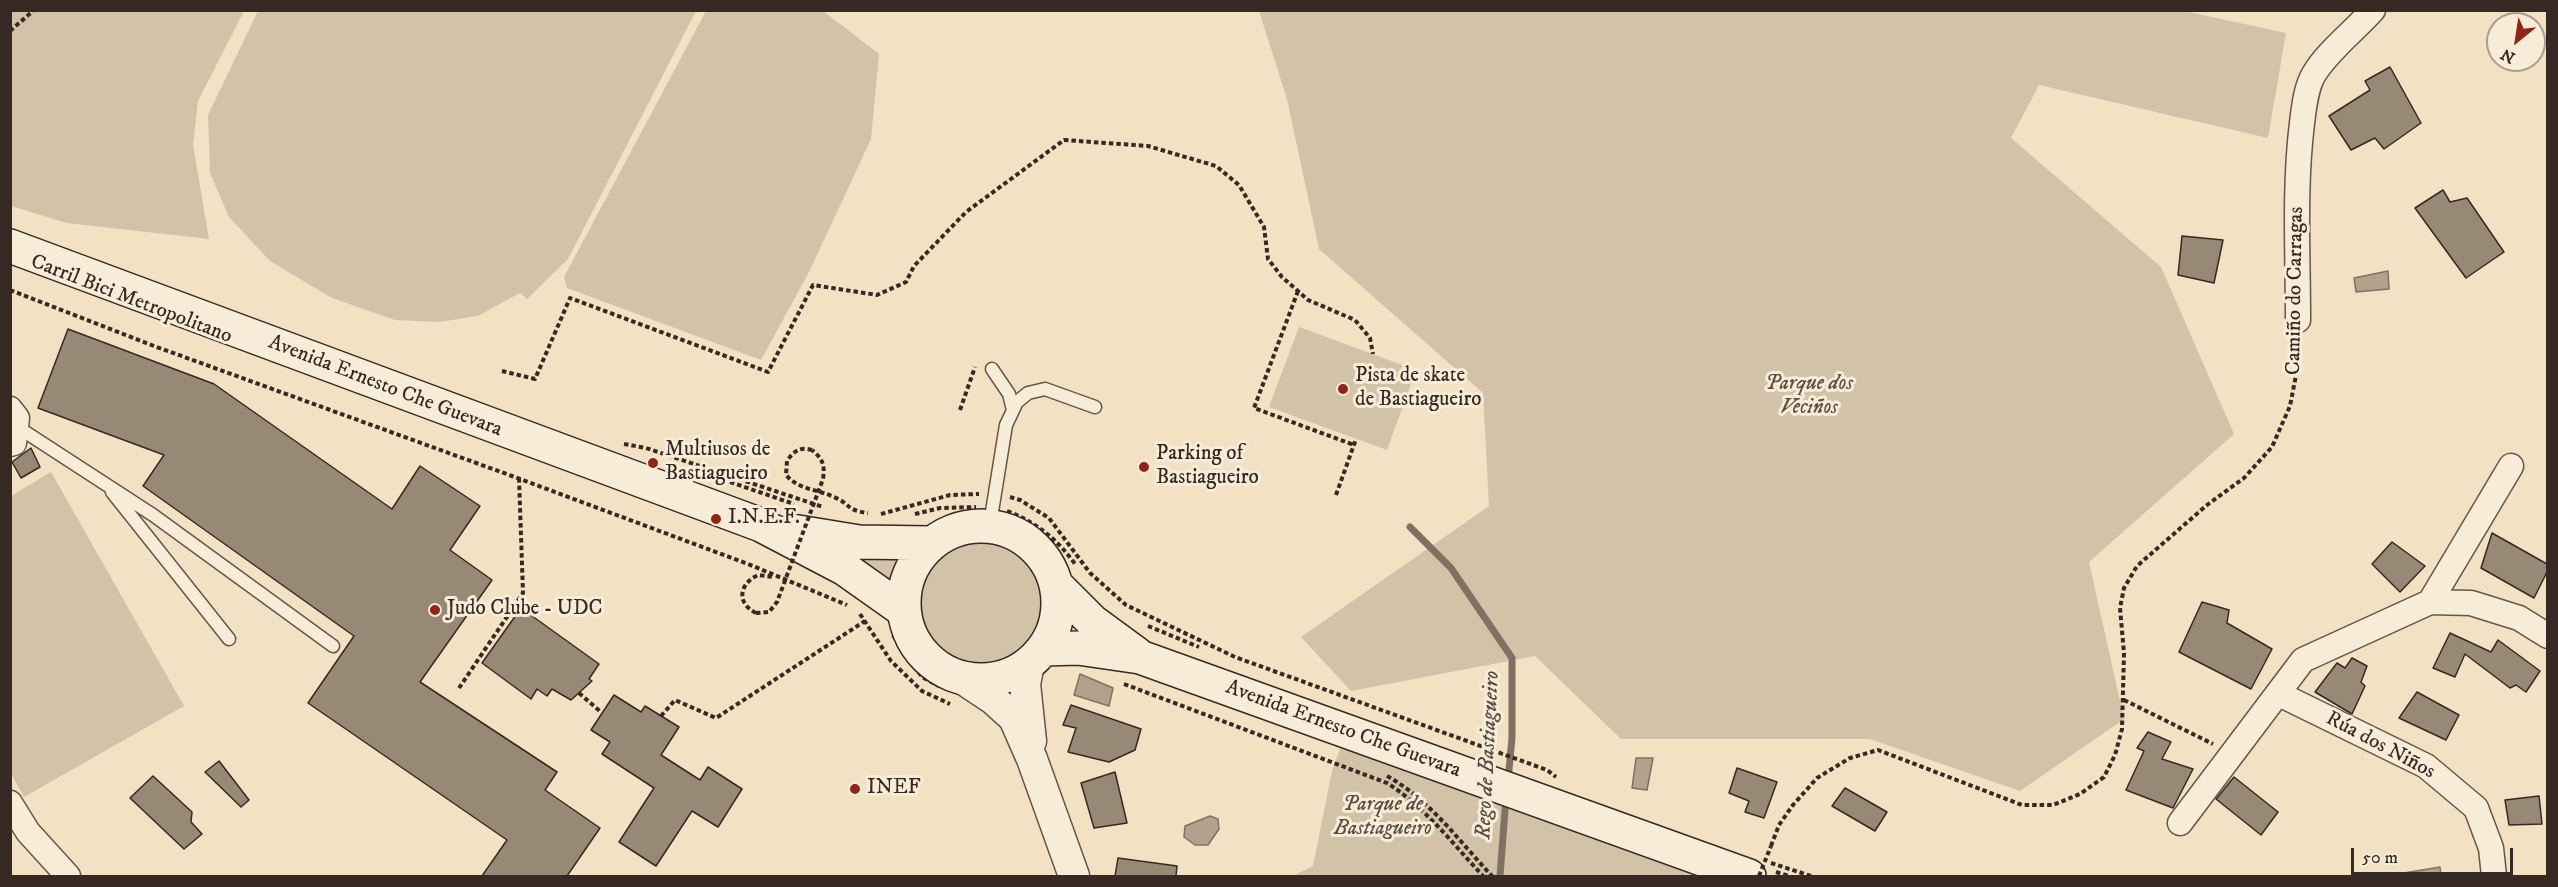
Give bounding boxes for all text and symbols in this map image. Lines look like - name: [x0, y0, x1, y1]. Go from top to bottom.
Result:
- north arrow: [2486, 12, 2546, 72]
- text: N: [2497, 44, 2519, 68]
- street label: Camiño do Carragas: [2282, 207, 2310, 375]
- street label: Carril Bici Metropolitano: [27, 250, 235, 350]
- street label: Avenida Ernesto Che Guevara: [265, 331, 505, 443]
- place label: Pista de skate de Bastiagueiro: [1355, 364, 1481, 414]
- park label: Parque dos Veciños: [1765, 372, 1853, 422]
- marker: Pista de skate de Bastiagueiro: [1336, 382, 1350, 396]
- place label: Multiusos de Bastiagueiro: [665, 438, 770, 488]
- place label: Parking of Bastiagueiro: [1156, 442, 1259, 492]
- marker: Multiusos de Bastiagueiro: [646, 456, 660, 470]
- marker: Parking of Bastiagueiro: [1137, 460, 1151, 474]
- place label: I.N.E.F.: [728, 506, 800, 532]
- marker: I.N.E.F.: [709, 512, 723, 526]
- place label: Judo Clube - UDC: [447, 597, 603, 623]
- marker: Judo Clube - UDC: [428, 603, 442, 617]
- water label: Rego de Bastiagueiro: [1471, 670, 1507, 840]
- street label: Avenida Ernesto Che Guevara: [1222, 676, 1464, 784]
- street label: Rúa dos Niños: [2321, 707, 2439, 785]
- place label: INEF: [867, 776, 921, 802]
- marker: INEF: [848, 782, 862, 796]
- park label: Parque de Bastiagueiro: [1334, 793, 1432, 843]
- scale bar: [2354, 836, 2516, 874]
- text: 50 m: [2362, 847, 2398, 869]

